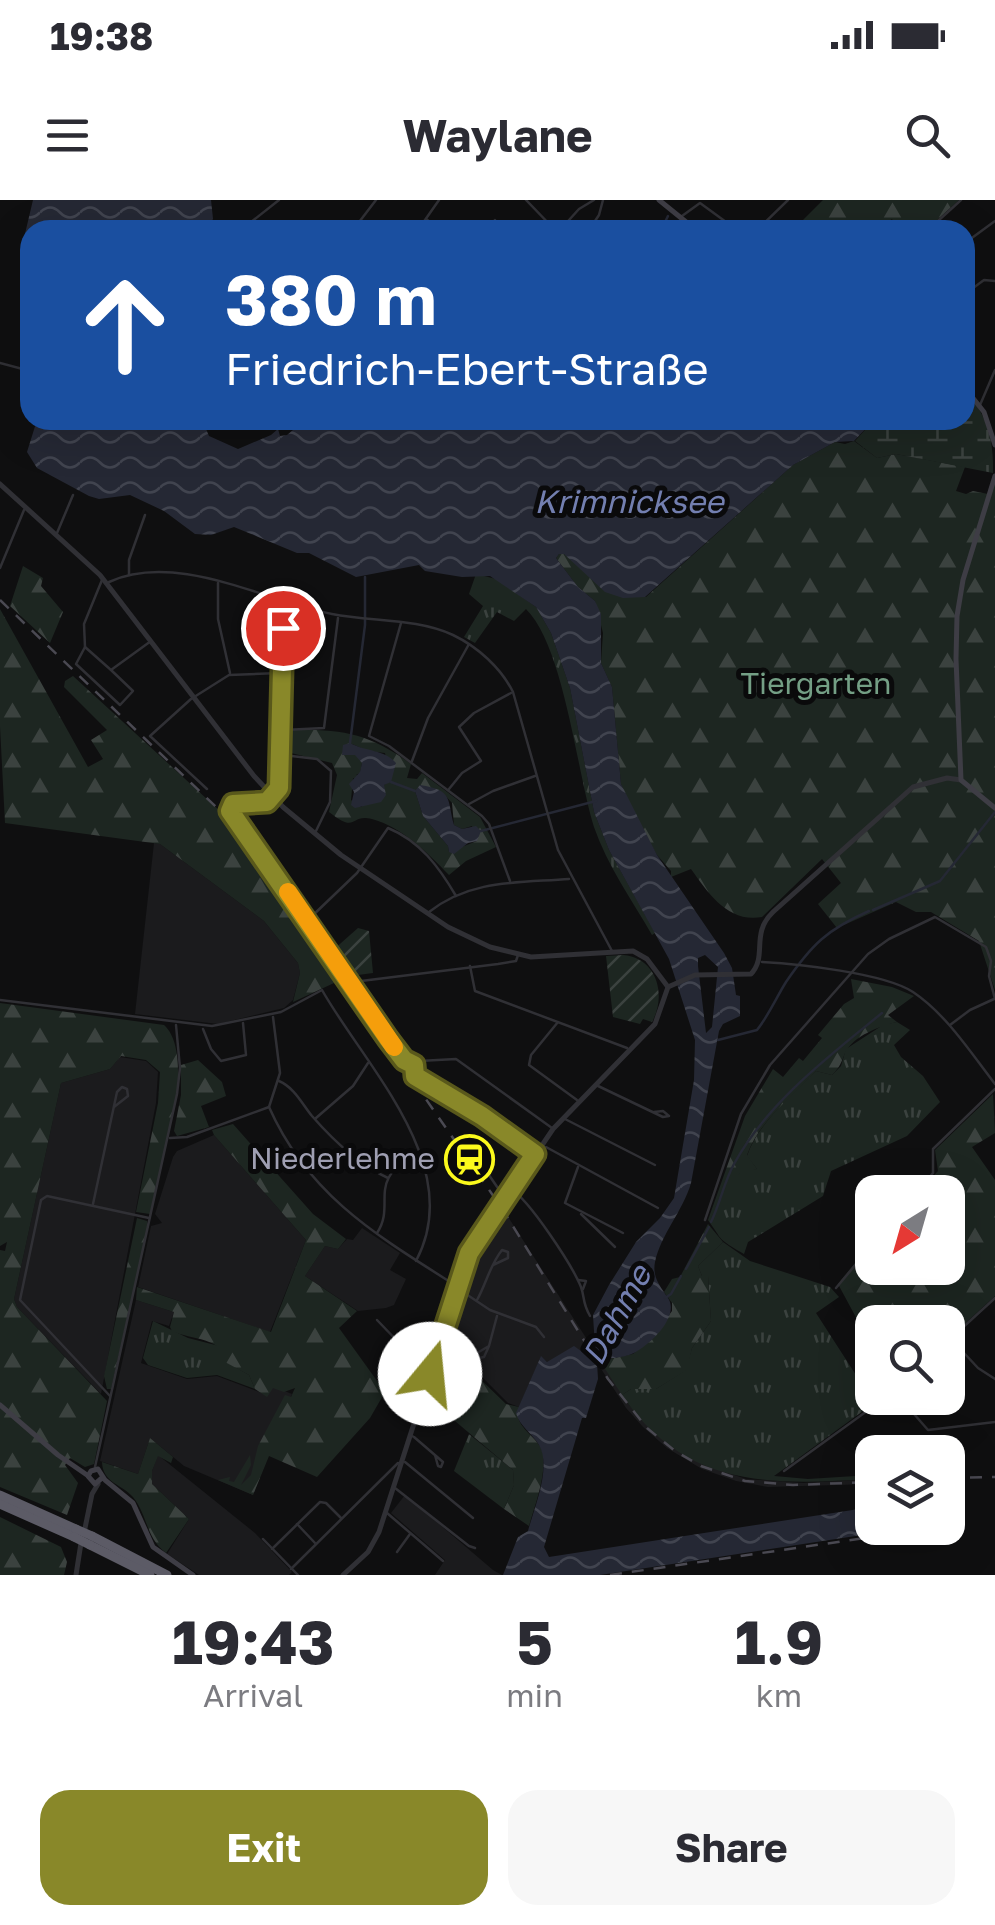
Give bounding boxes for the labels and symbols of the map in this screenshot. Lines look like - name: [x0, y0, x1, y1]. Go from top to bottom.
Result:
- water label: Krimnicksee: [534, 482, 726, 520]
- pin: [241, 586, 326, 671]
- park label: Tiergarten: [741, 665, 892, 701]
- station icon: Niederlehme: [444, 1133, 496, 1185]
- place label: Niederlehme: [250, 1140, 435, 1176]
- north arrow: [855, 1175, 965, 1285]
- water label: Dahme: [574, 1256, 660, 1371]
- position arrow: [378, 1322, 482, 1426]

